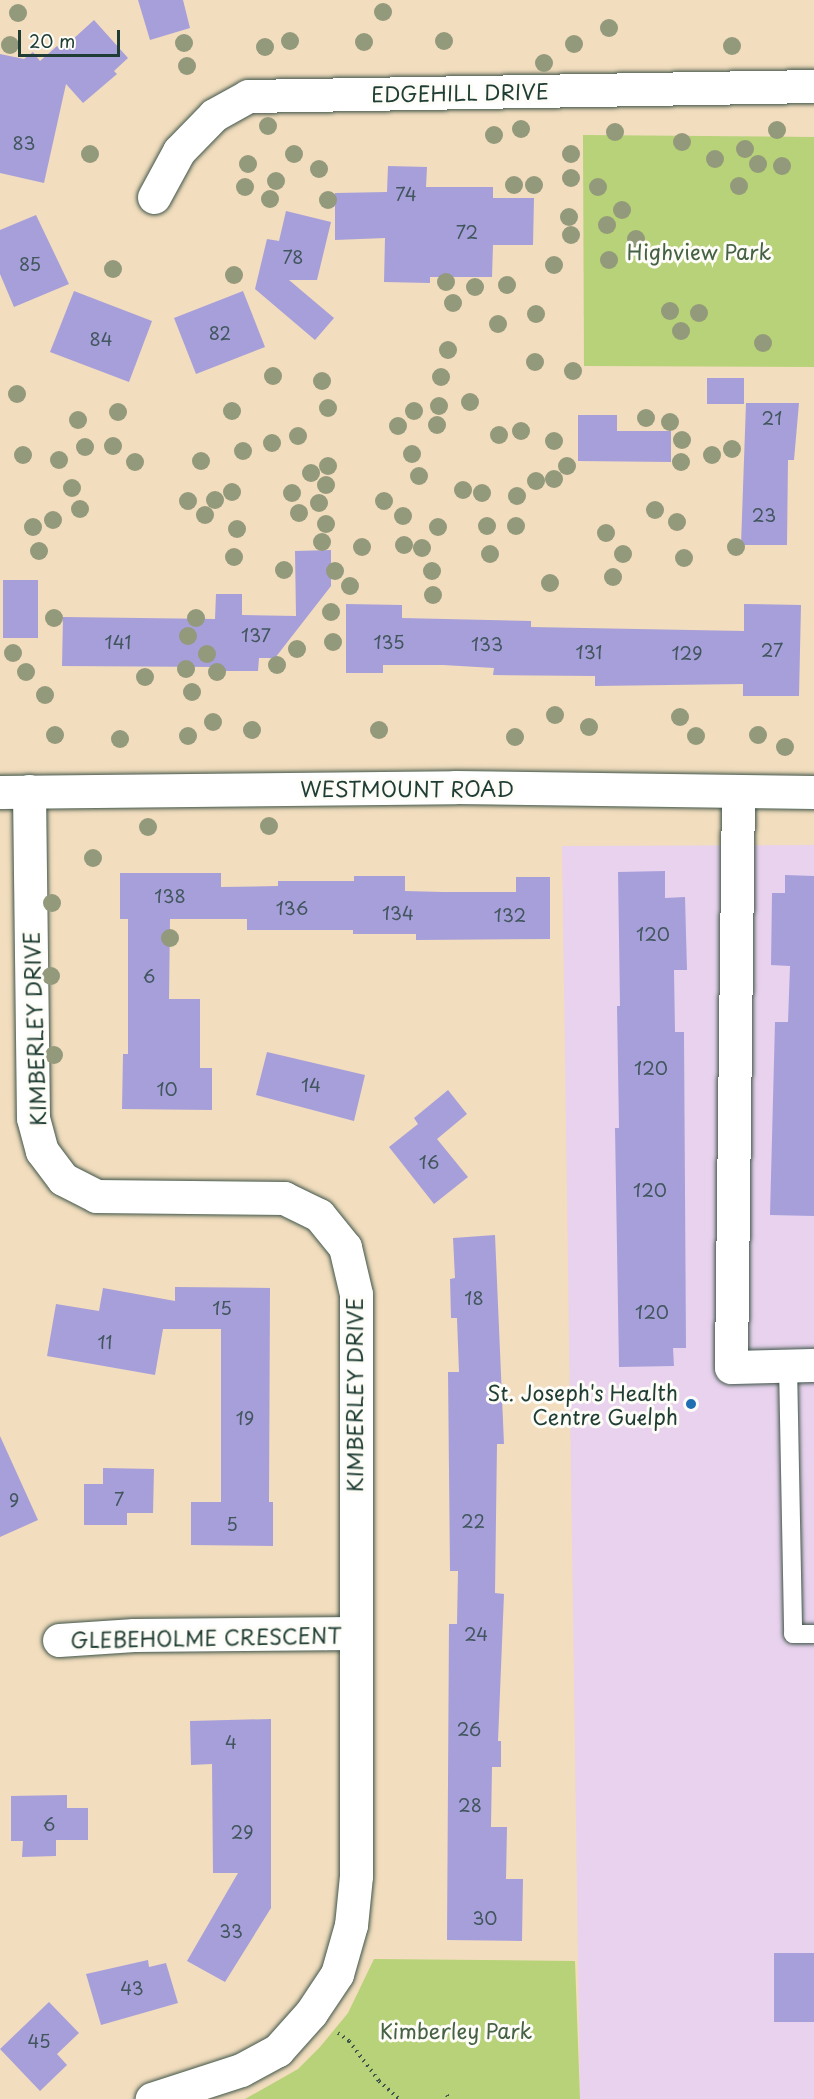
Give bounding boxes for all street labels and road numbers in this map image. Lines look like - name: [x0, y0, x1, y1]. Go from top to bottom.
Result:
- street label: EDGEHILL DRIVE: [371, 78, 549, 106]
- street label: WESTMOUNT ROAD: [300, 775, 514, 801]
- street label: KIMBERLEY DRIVE: [18, 931, 50, 1127]
- street label: KIMBERLEY DRIVE: [341, 1298, 367, 1492]
- street label: GLEBEHOLME CRESCENT: [71, 1622, 341, 1652]

